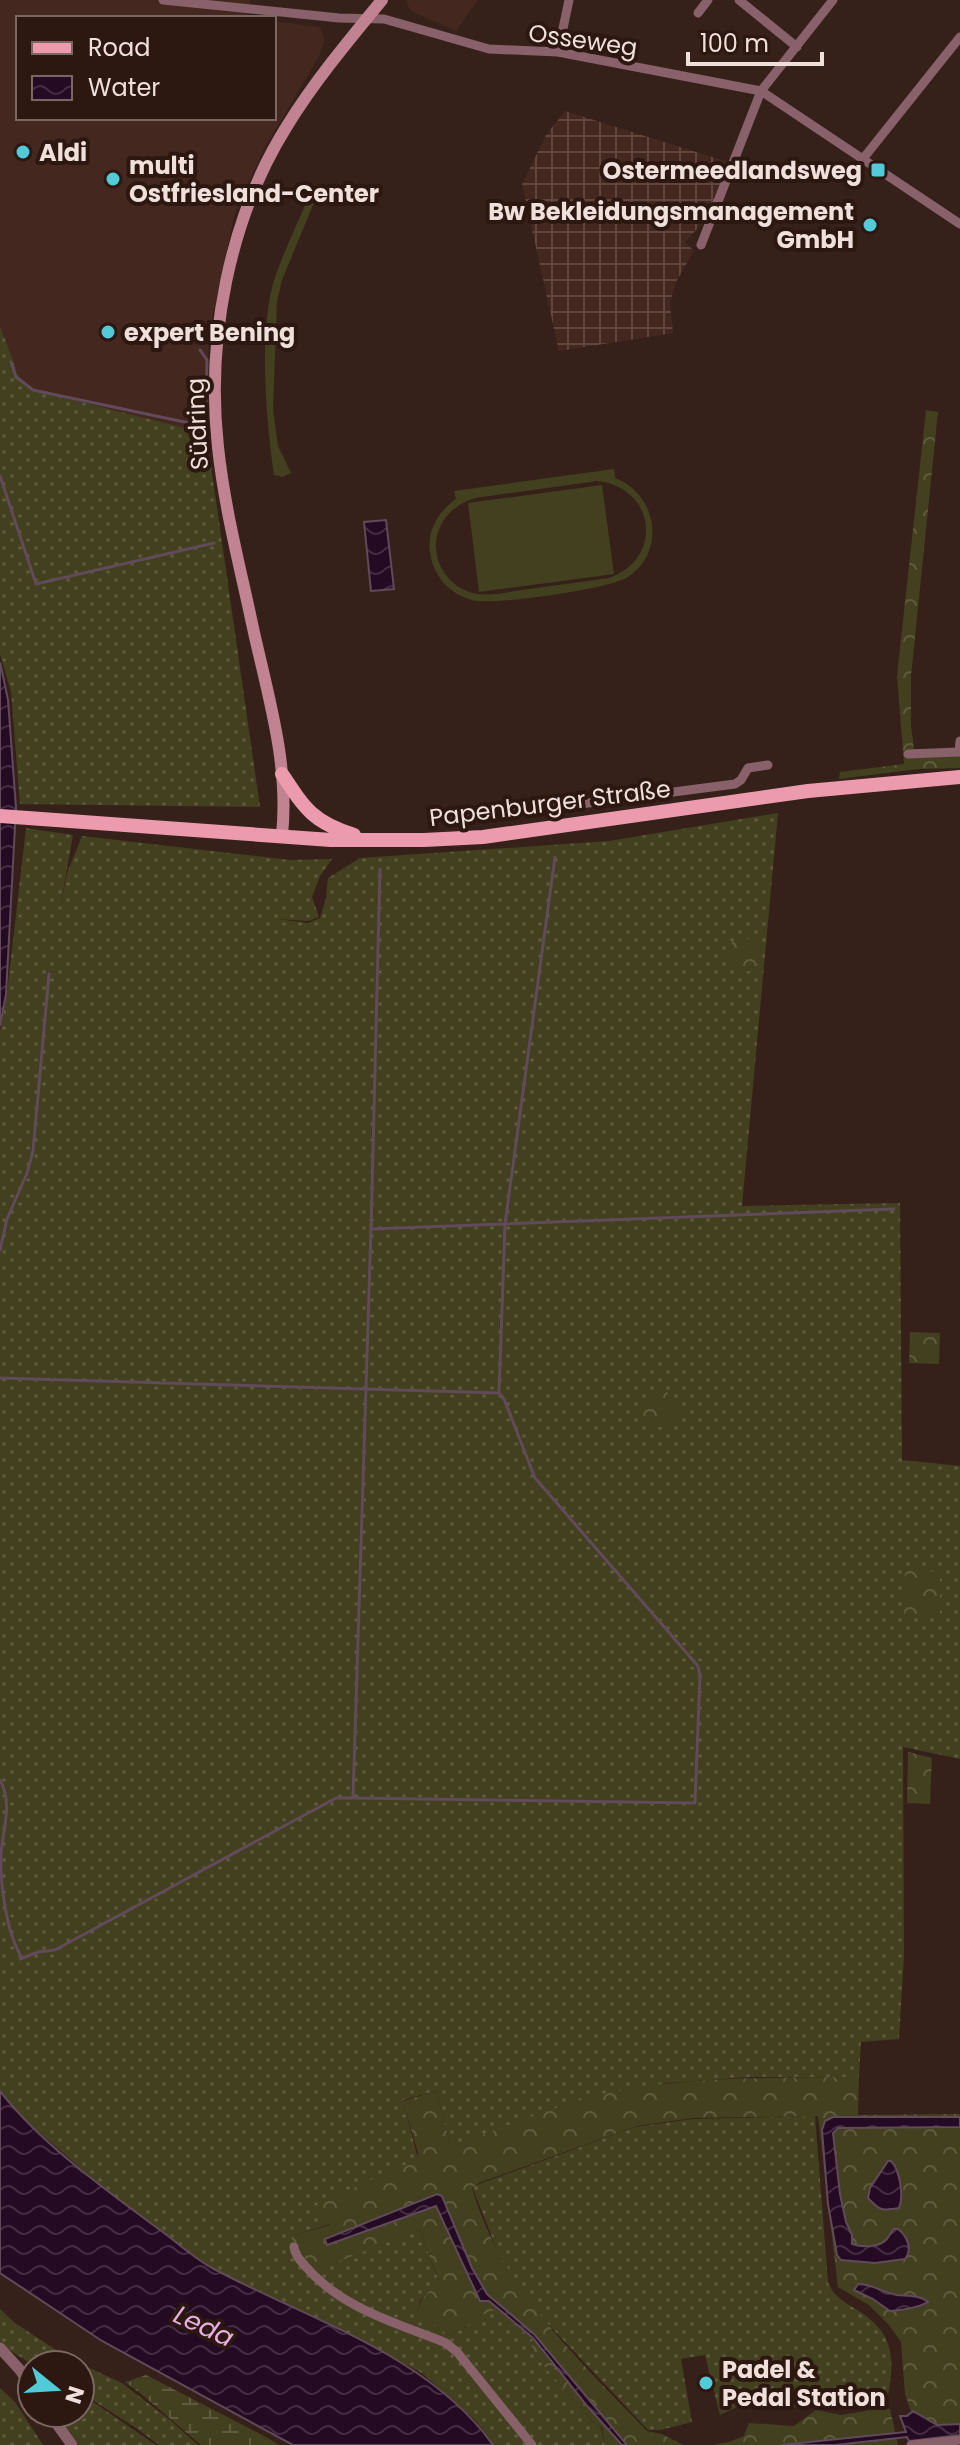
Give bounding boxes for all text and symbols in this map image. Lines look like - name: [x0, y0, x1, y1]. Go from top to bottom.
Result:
- legend: [16, 16, 276, 120]
- street label: Osseweg: [526, 16, 640, 64]
- scale bar: [688, 16, 822, 66]
- text: 100 m: [700, 27, 769, 60]
- text: Road: [88, 31, 150, 64]
- text: Water: [88, 71, 160, 104]
- place label: Aldi: [39, 136, 87, 169]
- marker: Aldi: [14, 143, 32, 161]
- place label: multi Ostfriesland-Center: [129, 149, 379, 210]
- place label: Ostermeedlandsweg: [603, 154, 862, 187]
- marker: Ostermeedlandsweg: [869, 161, 887, 179]
- marker: multi Ostfriesland-Center: [104, 170, 122, 188]
- place label: Bw Bekleidungsmanagement GmbH: [488, 195, 854, 256]
- marker: Bw Bekleidungsmanagement GmbH: [861, 216, 879, 234]
- place label: expert Bening: [124, 316, 295, 349]
- marker: expert Bening: [99, 323, 117, 341]
- street label: Südring: [178, 377, 216, 471]
- street label: Papenburger Straße: [427, 772, 673, 834]
- water label: Leda: [168, 2296, 240, 2356]
- north arrow: [16, 2349, 96, 2429]
- place label: Padel & Pedal Station: [722, 2353, 886, 2414]
- marker: Padel & Pedal Station: [697, 2374, 715, 2392]
- text: N: [57, 2382, 92, 2408]

